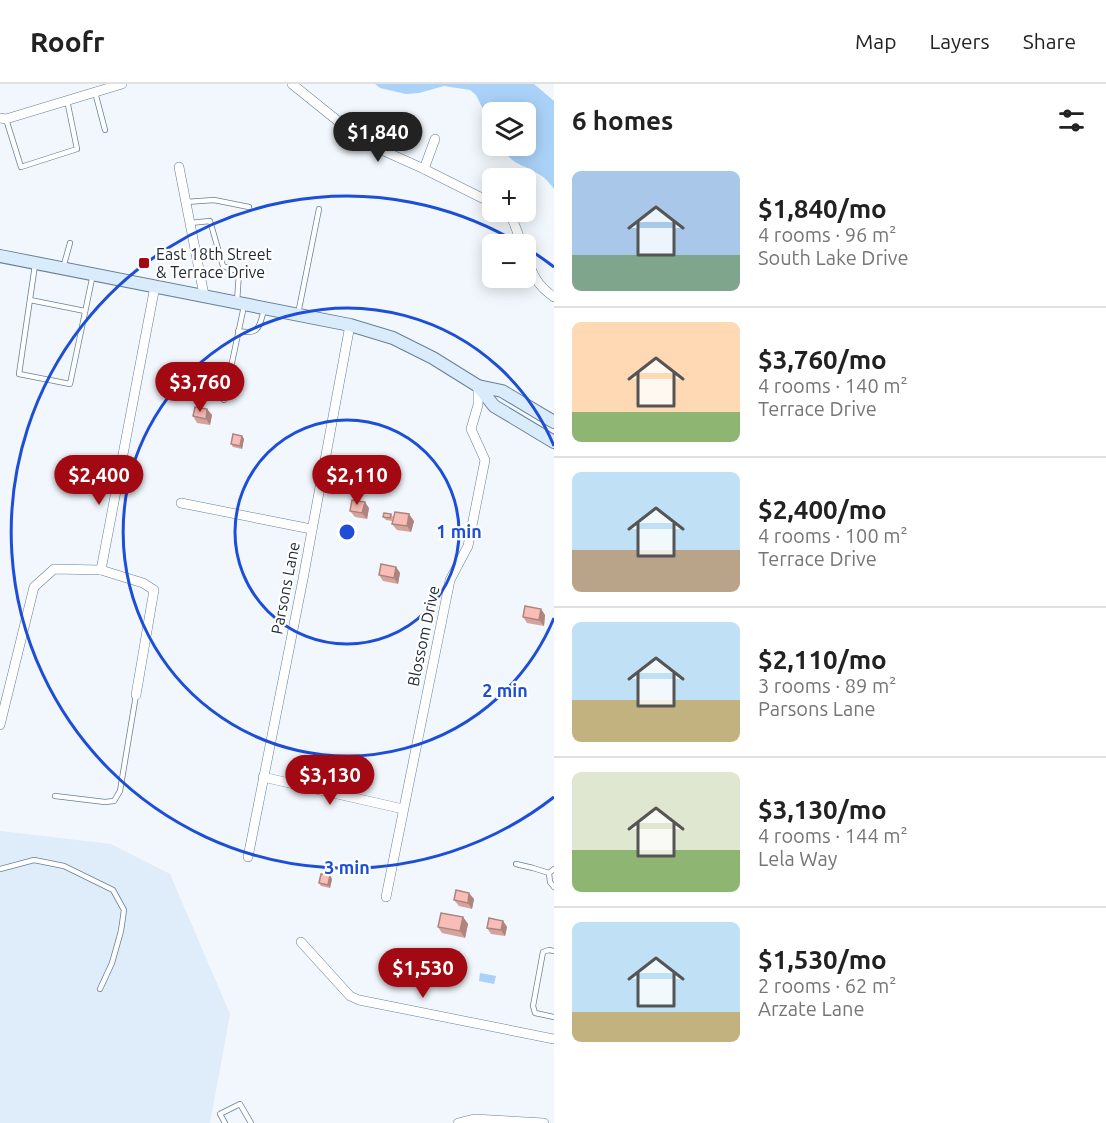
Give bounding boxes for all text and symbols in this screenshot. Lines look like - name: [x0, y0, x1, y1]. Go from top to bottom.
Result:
- text: Roofr: [30, 26, 105, 57]
- text: Map: [855, 29, 896, 53]
- text: Layers: [929, 29, 990, 53]
- text: Share: [1023, 29, 1076, 53]
- map controls: [482, 102, 536, 288]
- button: layers: [482, 102, 536, 156]
- icon: filters: [1055, 104, 1088, 137]
- text: 6 homes: [572, 106, 673, 135]
- pin: $1,840: [329, 112, 427, 163]
- text: $1,840: [347, 120, 409, 143]
- button: +: [482, 168, 536, 222]
- text: $1,840/mo: [758, 194, 887, 223]
- icon: home: [620, 195, 692, 267]
- text: 4 rooms · 96 m²: [758, 223, 896, 246]
- button: −: [482, 234, 536, 288]
- place label: East 18th Street & Terrace Drive: [156, 245, 273, 281]
- text: South Lake Drive: [758, 246, 909, 269]
- marker: East 18th Street & Terrace Drive: [137, 256, 151, 270]
- text: $3,760/mo: [758, 345, 887, 374]
- icon: home: [620, 346, 692, 418]
- pin: $3,760: [151, 362, 249, 413]
- text: $3,760: [169, 370, 231, 393]
- text: 4 rooms · 140 m²: [758, 374, 908, 397]
- text: Terrace Drive: [758, 397, 877, 420]
- pin: $2,400: [50, 455, 148, 506]
- pin: $2,110: [308, 455, 406, 506]
- text: $2,400: [68, 463, 130, 486]
- text: $2,110: [326, 463, 388, 486]
- text: $2,400/mo: [758, 495, 887, 524]
- icon: home: [620, 496, 692, 568]
- text: 1 min: [436, 521, 482, 541]
- centre of rings: [337, 522, 357, 542]
- text: 4 rooms · 100 m²: [758, 524, 908, 547]
- street label: Parsons Lane: [267, 540, 303, 636]
- text: Terrace Drive: [758, 547, 877, 570]
- street label: Blossom Drive: [404, 584, 442, 688]
- text: $2,110/mo: [758, 645, 887, 674]
- icon: home: [620, 646, 692, 718]
- text: 3 rooms · 89 m²: [758, 674, 896, 697]
- text: 2 min: [482, 680, 528, 700]
- text: Parsons Lane: [758, 697, 876, 720]
- pin: $3,130: [281, 755, 379, 806]
- text: $3,130: [299, 763, 361, 786]
- text: $3,130/mo: [758, 795, 887, 824]
- icon: home: [620, 796, 692, 868]
- text: 4 rooms · 144 m²: [758, 824, 908, 847]
- text: Lela Way: [758, 847, 837, 870]
- text: 3 min: [324, 857, 370, 877]
- text: $1,530/mo: [758, 945, 887, 974]
- icon: home: [620, 946, 692, 1018]
- pin: $1,530: [374, 948, 472, 999]
- text: $1,530: [392, 956, 454, 979]
- text: 2 rooms · 62 m²: [758, 974, 896, 997]
- text: Arzate Lane: [758, 997, 864, 1020]

